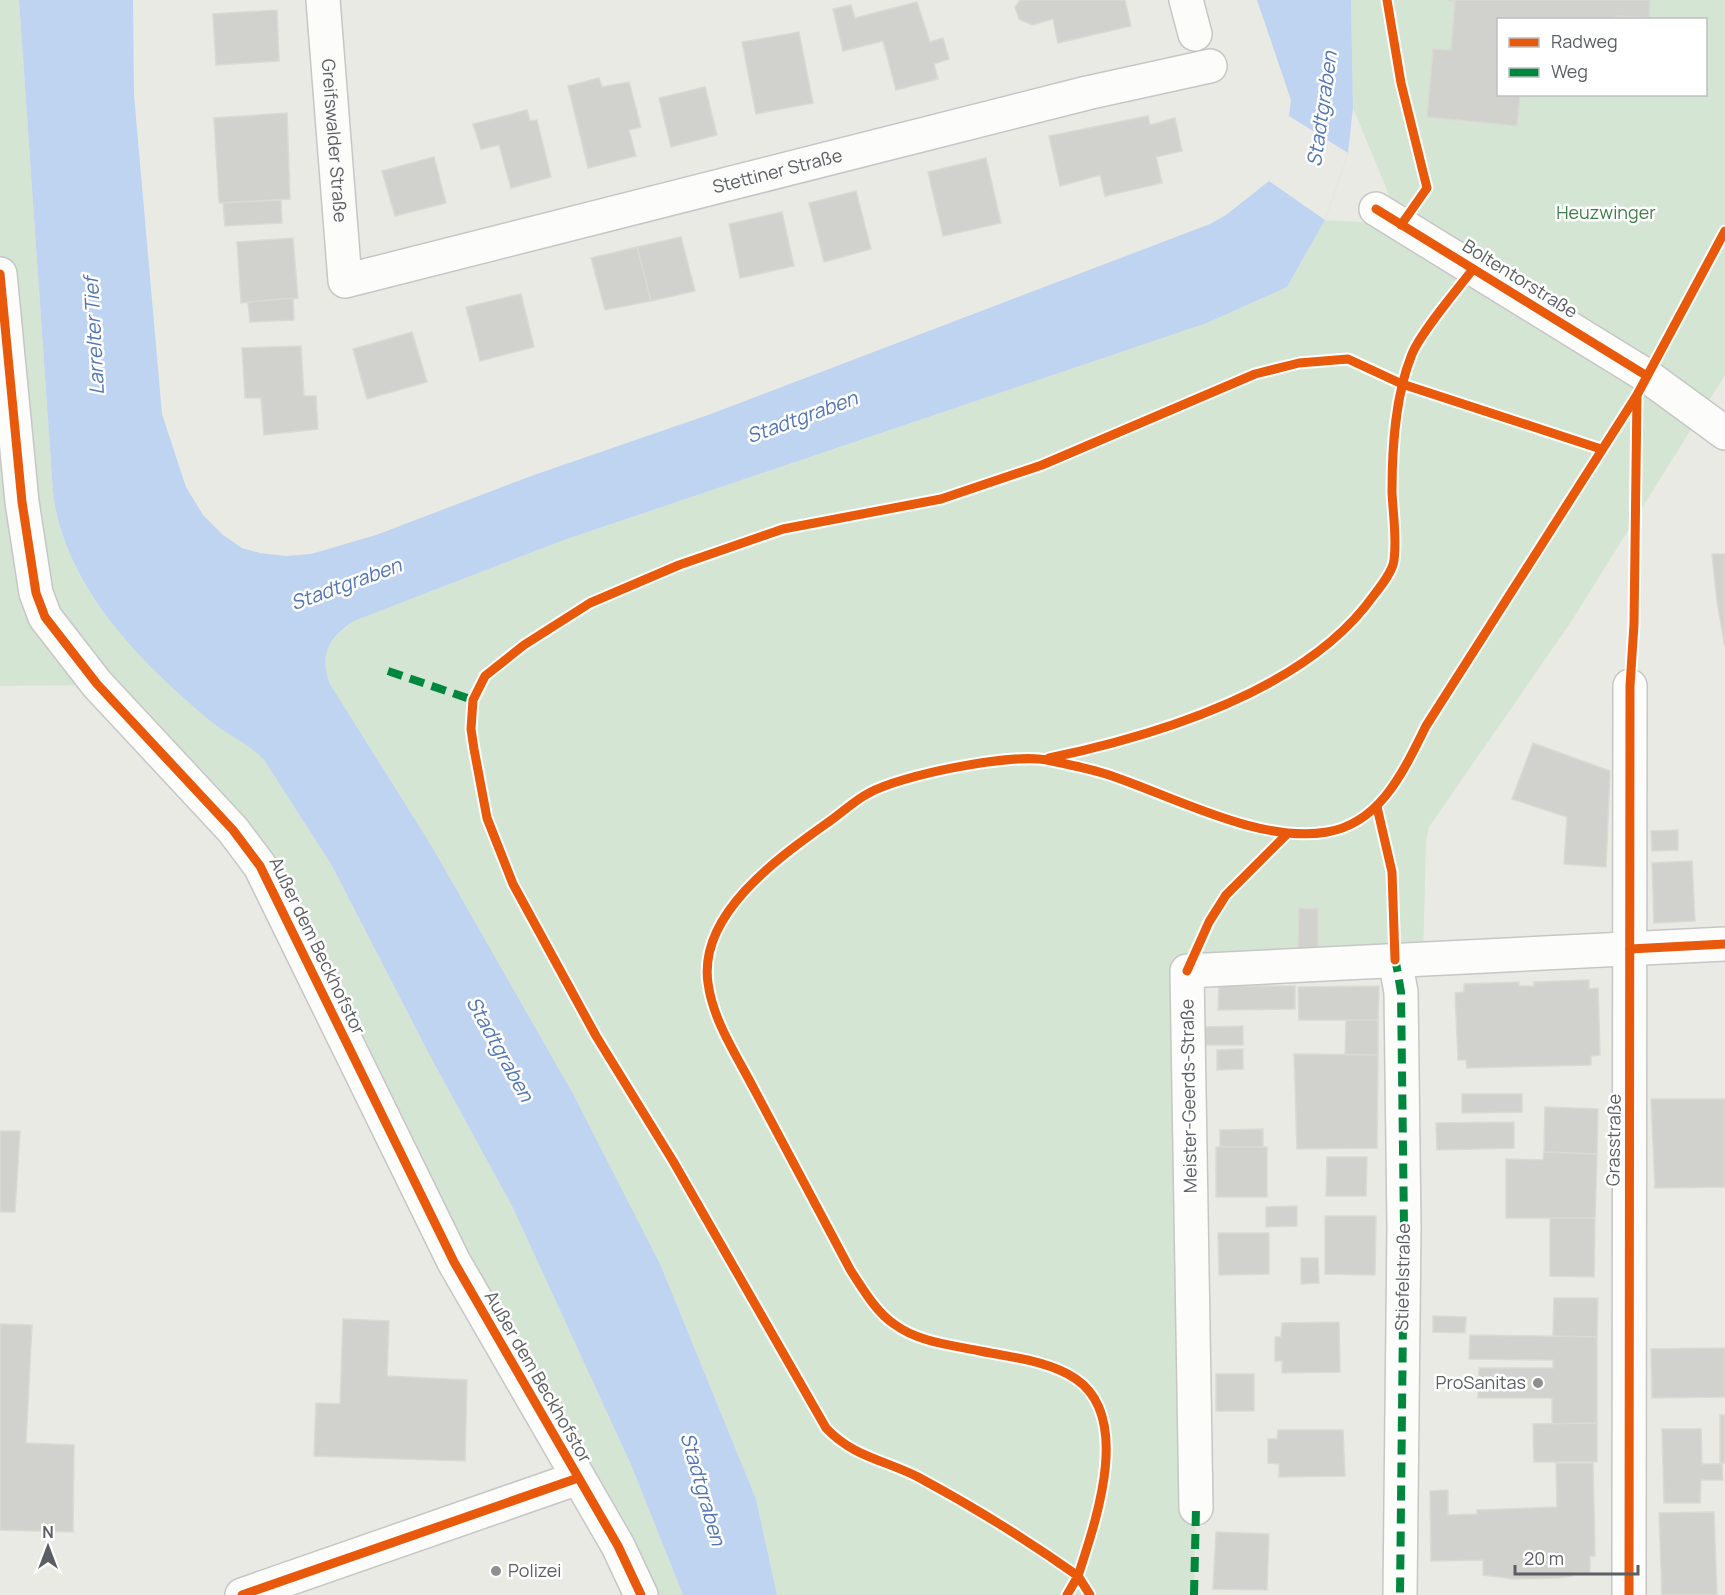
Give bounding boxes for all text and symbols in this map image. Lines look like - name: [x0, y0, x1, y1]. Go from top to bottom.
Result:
- legend: [1497, 18, 1707, 96]
- text: Radweg: [1551, 29, 1618, 53]
- water label: Stadtgraben: [1300, 48, 1343, 168]
- street label: Greifswalder Straße: [317, 58, 353, 223]
- text: Weg: [1551, 59, 1588, 83]
- street label: Stettiner Straße: [710, 142, 845, 198]
- park label: Heuzwinger: [1556, 200, 1656, 224]
- street label: Boltentorstraße: [1458, 233, 1583, 323]
- water label: Larrelter Tief: [77, 273, 110, 396]
- water label: Stadtgraben: [743, 384, 862, 449]
- water label: Stadtgraben: [287, 551, 406, 616]
- street label: Außer dem Beckhofstor: [264, 853, 372, 1039]
- water label: Stadtgraben: [460, 991, 541, 1107]
- street label: Meister-Geerds-Straße: [1174, 999, 1202, 1193]
- street label: Grasstraße: [1600, 1094, 1626, 1186]
- street label: Stiefelstraße: [1389, 1223, 1415, 1331]
- street label: Außer dem Beckhofstor: [480, 1286, 598, 1467]
- place label: ProSanitas: [1436, 1370, 1526, 1394]
- marker: ProSanitas: [1531, 1376, 1545, 1390]
- water label: Stadtgraben: [674, 1429, 733, 1549]
- north arrow: [18, 1517, 78, 1577]
- text: N: [42, 1521, 54, 1543]
- scale bar: [1515, 1538, 1638, 1576]
- text: 20 m: [1524, 1546, 1564, 1570]
- place label: Polizei: [508, 1558, 561, 1582]
- marker: Polizei: [489, 1564, 503, 1578]

